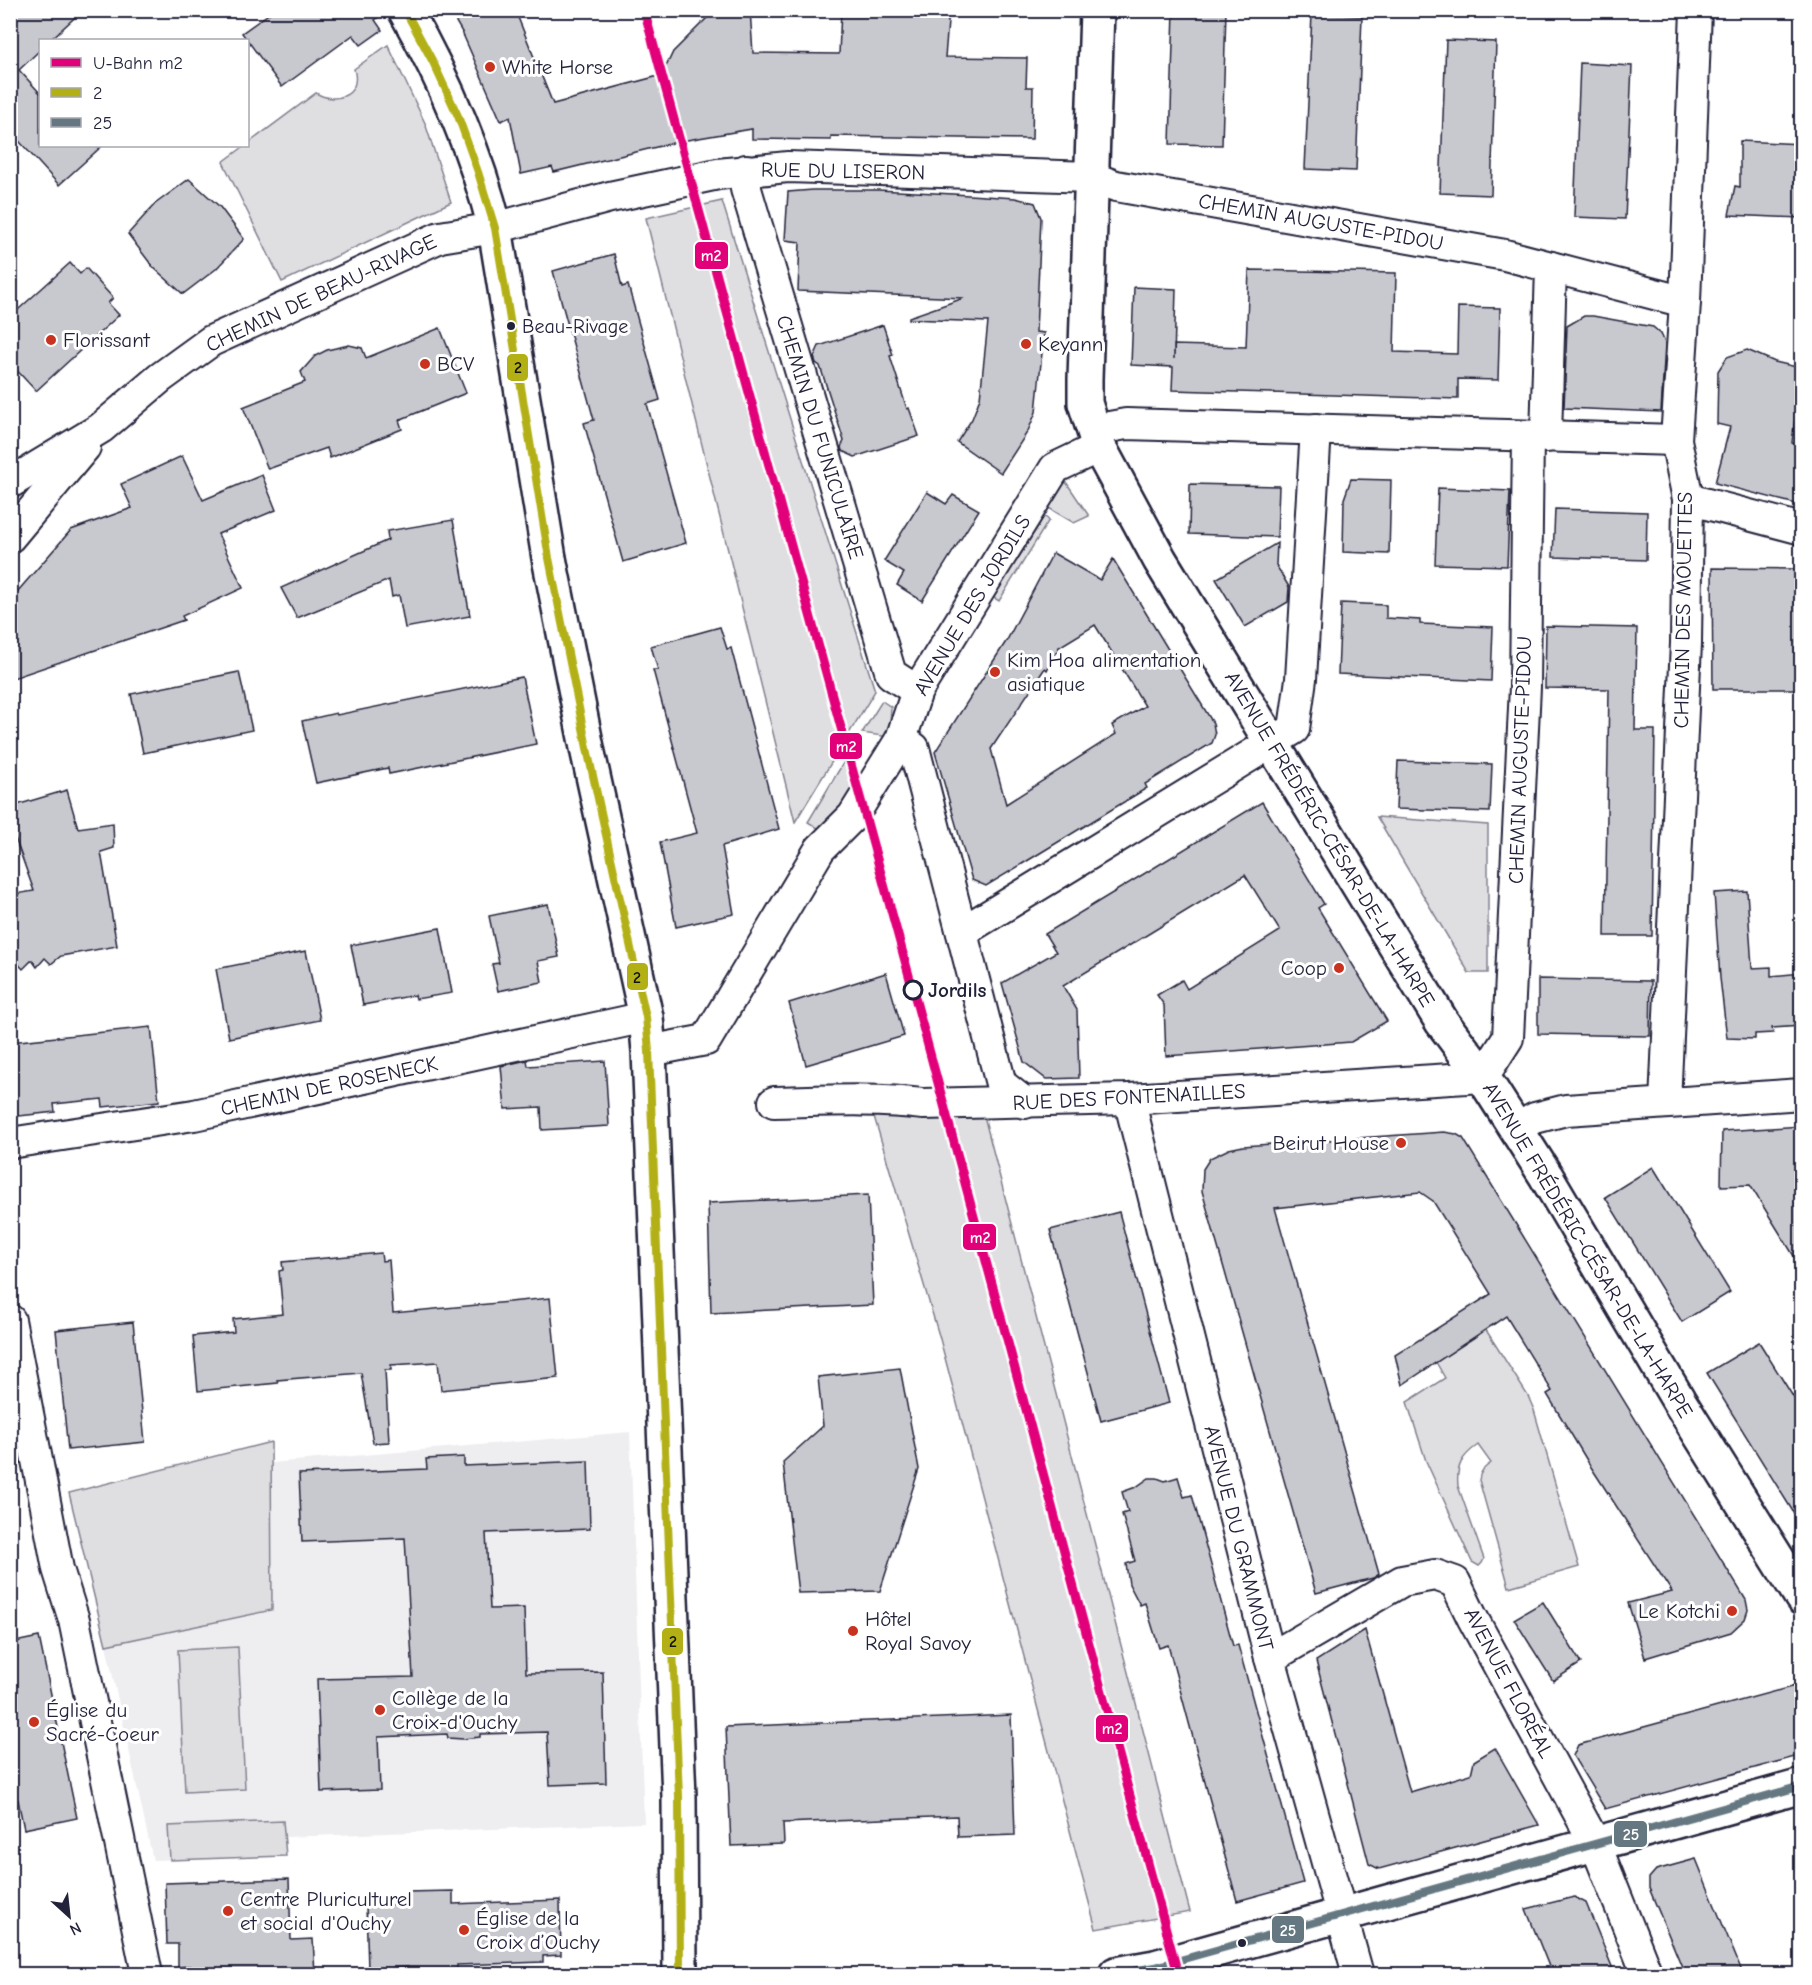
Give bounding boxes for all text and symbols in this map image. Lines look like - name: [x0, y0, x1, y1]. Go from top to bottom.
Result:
- legend: [39, 39, 249, 147]
- text: U-Bahn m2: [93, 53, 183, 74]
- place label: White Horse: [502, 55, 613, 79]
- marker: White Horse: [483, 60, 497, 74]
- text: 2: [93, 83, 102, 104]
- text: 25: [93, 113, 112, 134]
- street label: RUE DU LISERON: [761, 158, 925, 184]
- street label: CHEMIN AUGUSTE-PIDOU: [1197, 189, 1445, 255]
- street label: CHEMIN DE BEAU-RIVAGE: [202, 229, 440, 357]
- line badge: m2: [694, 241, 729, 270]
- text: m2: [701, 247, 721, 265]
- street label: CHEMIN DU FUNICULAIRE: [771, 312, 869, 562]
- place label: Beau-Rivage: [522, 315, 628, 338]
- marker: Beau-Rivage: [505, 320, 517, 332]
- place label: Florissant: [63, 328, 151, 352]
- place label: Keyann: [1038, 332, 1103, 356]
- marker: Florissant: [44, 333, 58, 347]
- marker: Keyann: [1019, 337, 1033, 351]
- place label: BCV: [437, 352, 475, 376]
- line badge: 2: [506, 353, 529, 382]
- marker: BCV: [418, 357, 432, 371]
- text: 2: [514, 359, 522, 377]
- street label: CHEMIN DES MOUETTES: [1669, 491, 1697, 729]
- street label: AVENUE DES JORDILS: [909, 510, 1035, 700]
- street label: CHEMIN AUGUSTE-PIDOU: [1504, 635, 1536, 885]
- place label: Kim Hoa alimentation asiatique: [1007, 648, 1201, 696]
- marker: Kim Hoa alimentation asiatique: [988, 665, 1002, 679]
- street label: AVENUE FRÉDÉRIC-CÉSAR-DE-LA-HARPE: [1220, 667, 1440, 1011]
- line badge: m2: [829, 732, 863, 760]
- text: m2: [836, 738, 856, 756]
- place label: Coop: [1281, 956, 1327, 980]
- marker: Coop: [1332, 961, 1346, 975]
- line badge: 2: [626, 962, 649, 991]
- text: 2: [633, 969, 641, 987]
- place label: Jordils: [928, 978, 987, 1002]
- marker: Jordils: [903, 980, 923, 1000]
- street label: CHEMIN DE ROSENECK: [218, 1051, 440, 1121]
- street label: AVENUE FRÉDÉRIC-CÉSAR-DE-LA-HARPE: [1478, 1078, 1698, 1422]
- street label: RUE DES FONTENAILLES: [1012, 1079, 1246, 1115]
- place label: Beirut House: [1272, 1131, 1389, 1155]
- marker: Beirut House: [1394, 1136, 1408, 1150]
- line badge: m2: [962, 1223, 997, 1251]
- text: m2: [970, 1229, 990, 1247]
- street label: AVENUE DU GRAMMONT: [1199, 1423, 1279, 1653]
- place label: Le Kotchi: [1638, 1599, 1720, 1623]
- street label: AVENUE FLORÉAL: [1459, 1604, 1559, 1763]
- marker: Le Kotchi: [1725, 1604, 1739, 1618]
- place label: Hôtel Royal Savoy: [865, 1607, 972, 1655]
- marker: Hôtel Royal Savoy: [846, 1624, 860, 1638]
- line badge: 2: [661, 1627, 684, 1656]
- text: 2: [669, 1633, 677, 1651]
- place label: Collège de la Croix-d'Ouchy: [392, 1686, 518, 1734]
- place label: Église du Sacré-Coeur: [46, 1698, 159, 1746]
- marker: Collège de la Croix-d'Ouchy: [373, 1703, 387, 1717]
- line badge: m2: [1095, 1714, 1129, 1743]
- marker: Église du Sacré-Coeur: [27, 1715, 41, 1729]
- text: m2: [1102, 1720, 1122, 1738]
- line badge: 25: [1613, 1820, 1648, 1848]
- text: 25: [1623, 1826, 1639, 1844]
- north arrow: [39, 1886, 99, 1946]
- place label: Centre Pluriculturel et social d'Ouchy: [240, 1887, 412, 1935]
- marker: Centre Pluriculturel et social d'Ouchy: [221, 1904, 235, 1918]
- place label: Église de la Croix d’Ouchy: [476, 1906, 600, 1954]
- line badge: 25: [1271, 1915, 1305, 1944]
- text: N: [67, 1918, 84, 1939]
- text: 25: [1280, 1922, 1296, 1940]
- marker: Église de la Croix d’Ouchy: [457, 1923, 471, 1937]
- unlabelled marker: [1236, 1937, 1248, 1949]

